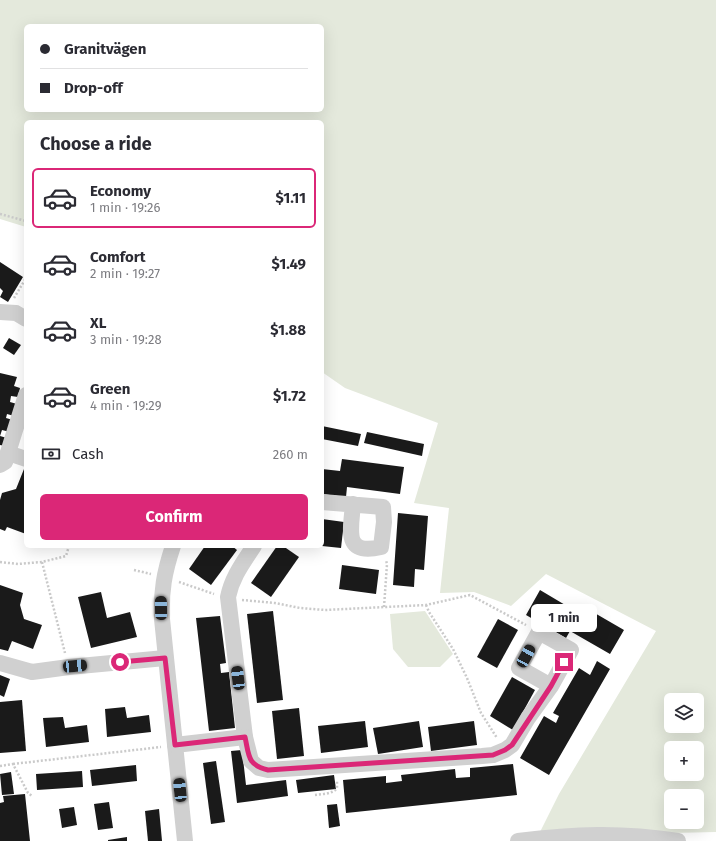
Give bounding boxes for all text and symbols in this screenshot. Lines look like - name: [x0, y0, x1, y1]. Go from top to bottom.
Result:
- text: Granitvägen: [64, 40, 146, 58]
- text: Drop-off: [64, 79, 123, 97]
- text: Choose a ride: [40, 133, 152, 155]
- icon: car: [42, 180, 78, 216]
- text: Economy: [90, 182, 151, 200]
- text: $1.11: [276, 189, 306, 207]
- text: 1 min · 19:26: [90, 200, 160, 215]
- icon: car: [42, 246, 78, 282]
- text: Comfort: [90, 248, 146, 266]
- text: $1.49: [271, 255, 306, 273]
- text: 2 min · 19:27: [90, 266, 160, 281]
- icon: car: [42, 312, 78, 348]
- text: XL: [90, 314, 106, 332]
- text: $1.88: [270, 321, 306, 339]
- text: 3 min · 19:28: [90, 332, 162, 347]
- icon: car: [42, 378, 78, 414]
- text: Green: [90, 380, 130, 398]
- text: $1.72: [273, 387, 306, 405]
- text: 4 min · 19:29: [90, 398, 162, 413]
- icon: cash: [40, 443, 62, 465]
- text: Cash: [72, 445, 104, 463]
- text: 260 m: [273, 447, 308, 462]
- button: Confirm: [40, 494, 308, 540]
- car: [155, 596, 167, 620]
- callout: 1 min: [531, 604, 597, 632]
- text: 1 min: [548, 610, 580, 625]
- car: [515, 643, 537, 669]
- route start: [111, 653, 129, 671]
- route end: [555, 653, 573, 671]
- car: [63, 659, 87, 673]
- car: [231, 665, 245, 691]
- map controls: [664, 693, 704, 829]
- button: layers: [664, 693, 704, 733]
- button: +: [664, 741, 704, 781]
- car: [173, 777, 187, 803]
- button: −: [664, 789, 704, 829]

